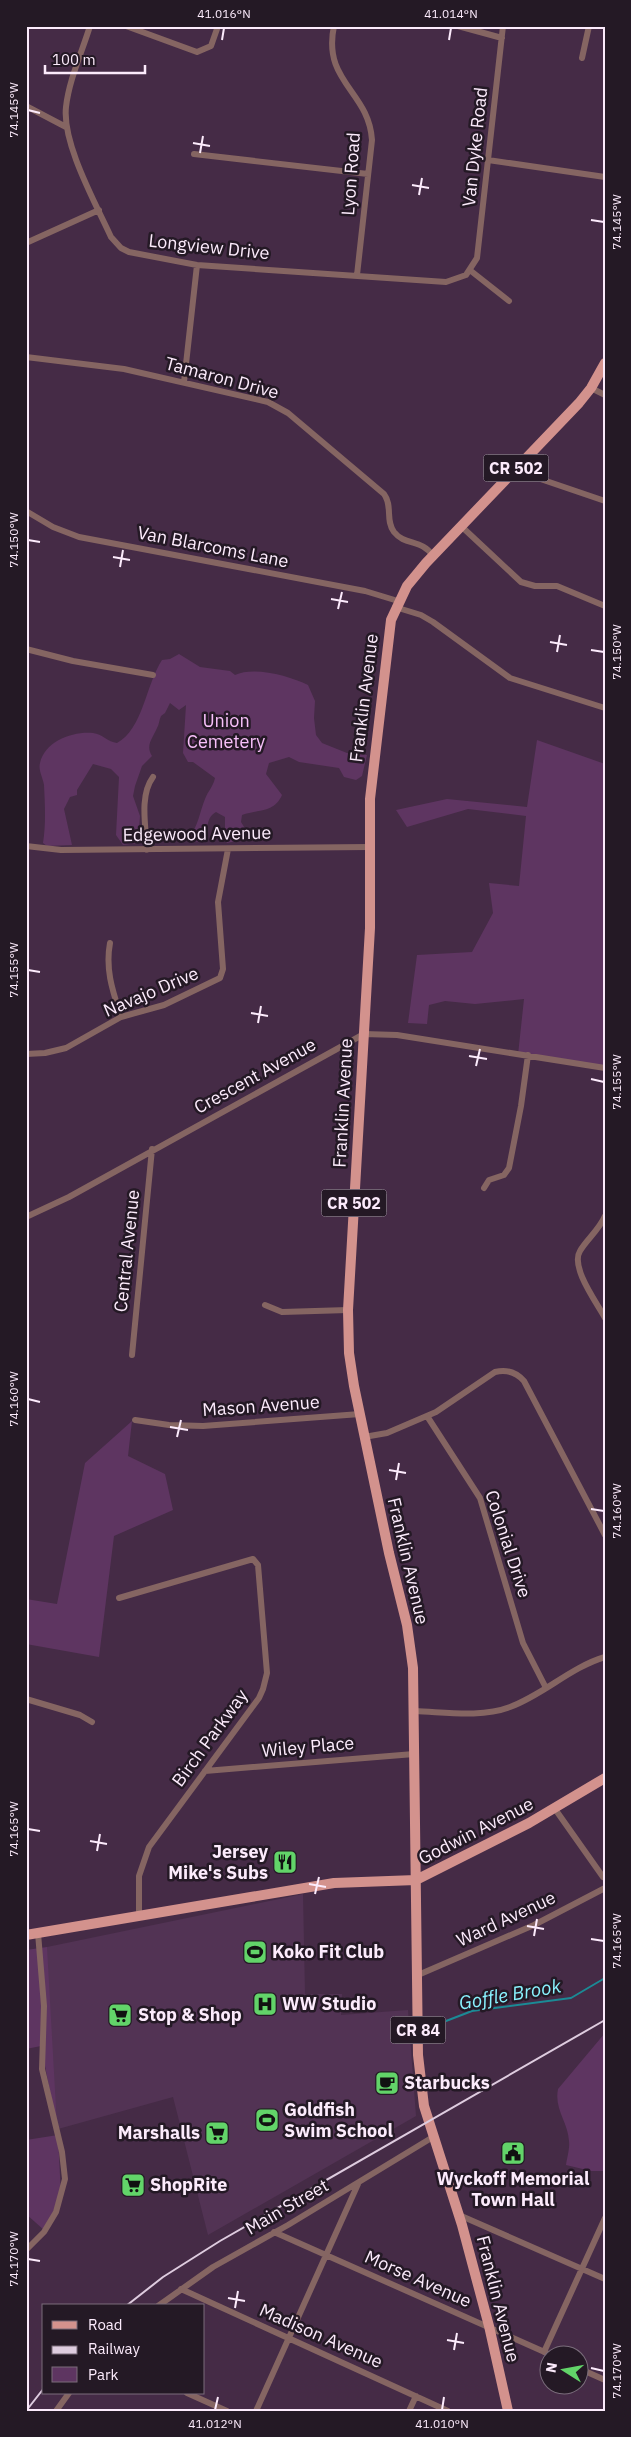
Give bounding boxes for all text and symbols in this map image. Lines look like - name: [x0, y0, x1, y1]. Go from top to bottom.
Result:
- text: 41.016°N: [197, 6, 251, 21]
- text: 41.014°N: [424, 6, 478, 21]
- scale bar: [45, 42, 145, 74]
- text: 100 m: [52, 50, 96, 69]
- text: 74.145°W: [6, 82, 21, 138]
- street label: Van Dyke Road: [457, 86, 492, 208]
- street label: Lyon Road: [336, 132, 365, 216]
- text: 74.145°W: [609, 194, 624, 250]
- street label: Longview Drive: [147, 229, 271, 264]
- street label: Tamaron Drive: [163, 351, 282, 404]
- road number: CR 502: [484, 454, 548, 482]
- text: 74.150°W: [6, 512, 21, 568]
- street label: Van Blarcoms Lane: [135, 521, 291, 572]
- text: 74.150°W: [609, 624, 624, 680]
- street label: Franklin Avenue: [344, 632, 383, 764]
- park label: Union Cemetery: [187, 709, 265, 753]
- street label: Edgewood Avenue: [122, 821, 272, 846]
- text: 74.155°W: [6, 942, 21, 998]
- street label: Navajo Drive: [100, 961, 202, 1022]
- street label: Crescent Avenue: [190, 1032, 320, 1119]
- street label: Franklin Avenue: [328, 1038, 357, 1168]
- text: 74.155°W: [609, 1054, 624, 1110]
- street label: Central Avenue: [109, 1188, 144, 1313]
- road number: CR 502: [322, 1190, 386, 1216]
- text: 74.160°W: [6, 1371, 21, 1427]
- street label: Mason Avenue: [201, 1390, 321, 1421]
- text: 74.160°W: [609, 1483, 624, 1539]
- street label: Colonial Drive: [480, 1487, 537, 1601]
- street label: Franklin Avenue: [383, 1495, 434, 1627]
- street label: Birch Parkway: [167, 1684, 253, 1791]
- street label: Wiley Place: [261, 1731, 355, 1762]
- street label: Godwin Avenue: [414, 1792, 537, 1869]
- text: 74.165°W: [6, 1801, 21, 1857]
- place label: Jersey Mike's Subs: [168, 1840, 268, 1884]
- restaurant icon: Jersey Mike's Subs: [272, 1849, 298, 1875]
- street label: Ward Avenue: [453, 1886, 559, 1952]
- text: 74.165°W: [609, 1913, 624, 1969]
- sports icon: Koko Fit Club: [242, 1939, 268, 1965]
- place label: Koko Fit Club: [272, 1940, 384, 1963]
- water label: Goffle Brook: [457, 1973, 564, 2015]
- hospital icon: WW Studio: [252, 1991, 278, 2017]
- place label: WW Studio: [282, 1992, 376, 2015]
- supermarket icon: Stop & Shop: [107, 2002, 133, 2028]
- place label: Stop & Shop: [138, 2003, 242, 2026]
- road number: CR 84: [390, 2016, 446, 2044]
- cafe icon: Starbucks: [374, 2070, 400, 2096]
- place label: Starbucks: [404, 2071, 490, 2094]
- place label: Goldfish Swim School: [284, 2098, 393, 2142]
- sports icon: Goldfish Swim School: [254, 2107, 280, 2133]
- supermarket icon: Marshalls: [204, 2120, 230, 2146]
- place label: Marshalls: [118, 2121, 200, 2144]
- public building icon: Wyckoff Memorial Town Hall: [500, 2140, 526, 2166]
- place label: Wyckoff Memorial Town Hall: [437, 2167, 590, 2211]
- supermarket icon: ShopRite: [120, 2172, 146, 2198]
- place label: ShopRite: [150, 2173, 227, 2196]
- street label: Main Street: [241, 2173, 333, 2240]
- text: 74.170°W: [6, 2231, 21, 2287]
- street label: Franklin Avenue: [472, 2233, 525, 2365]
- street label: Morse Avenue: [361, 2245, 475, 2312]
- street label: Madison Avenue: [256, 2298, 387, 2373]
- legend: [42, 2304, 205, 2394]
- text: Road: [88, 2315, 123, 2334]
- text: Railway: [88, 2339, 141, 2358]
- text: 74.170°W: [609, 2343, 624, 2399]
- north arrow: [538, 2344, 588, 2394]
- text: N: [541, 2361, 561, 2374]
- text: Park: [88, 2365, 118, 2384]
- text: 41.012°N: [188, 2416, 242, 2431]
- text: 41.010°N: [415, 2416, 469, 2431]

